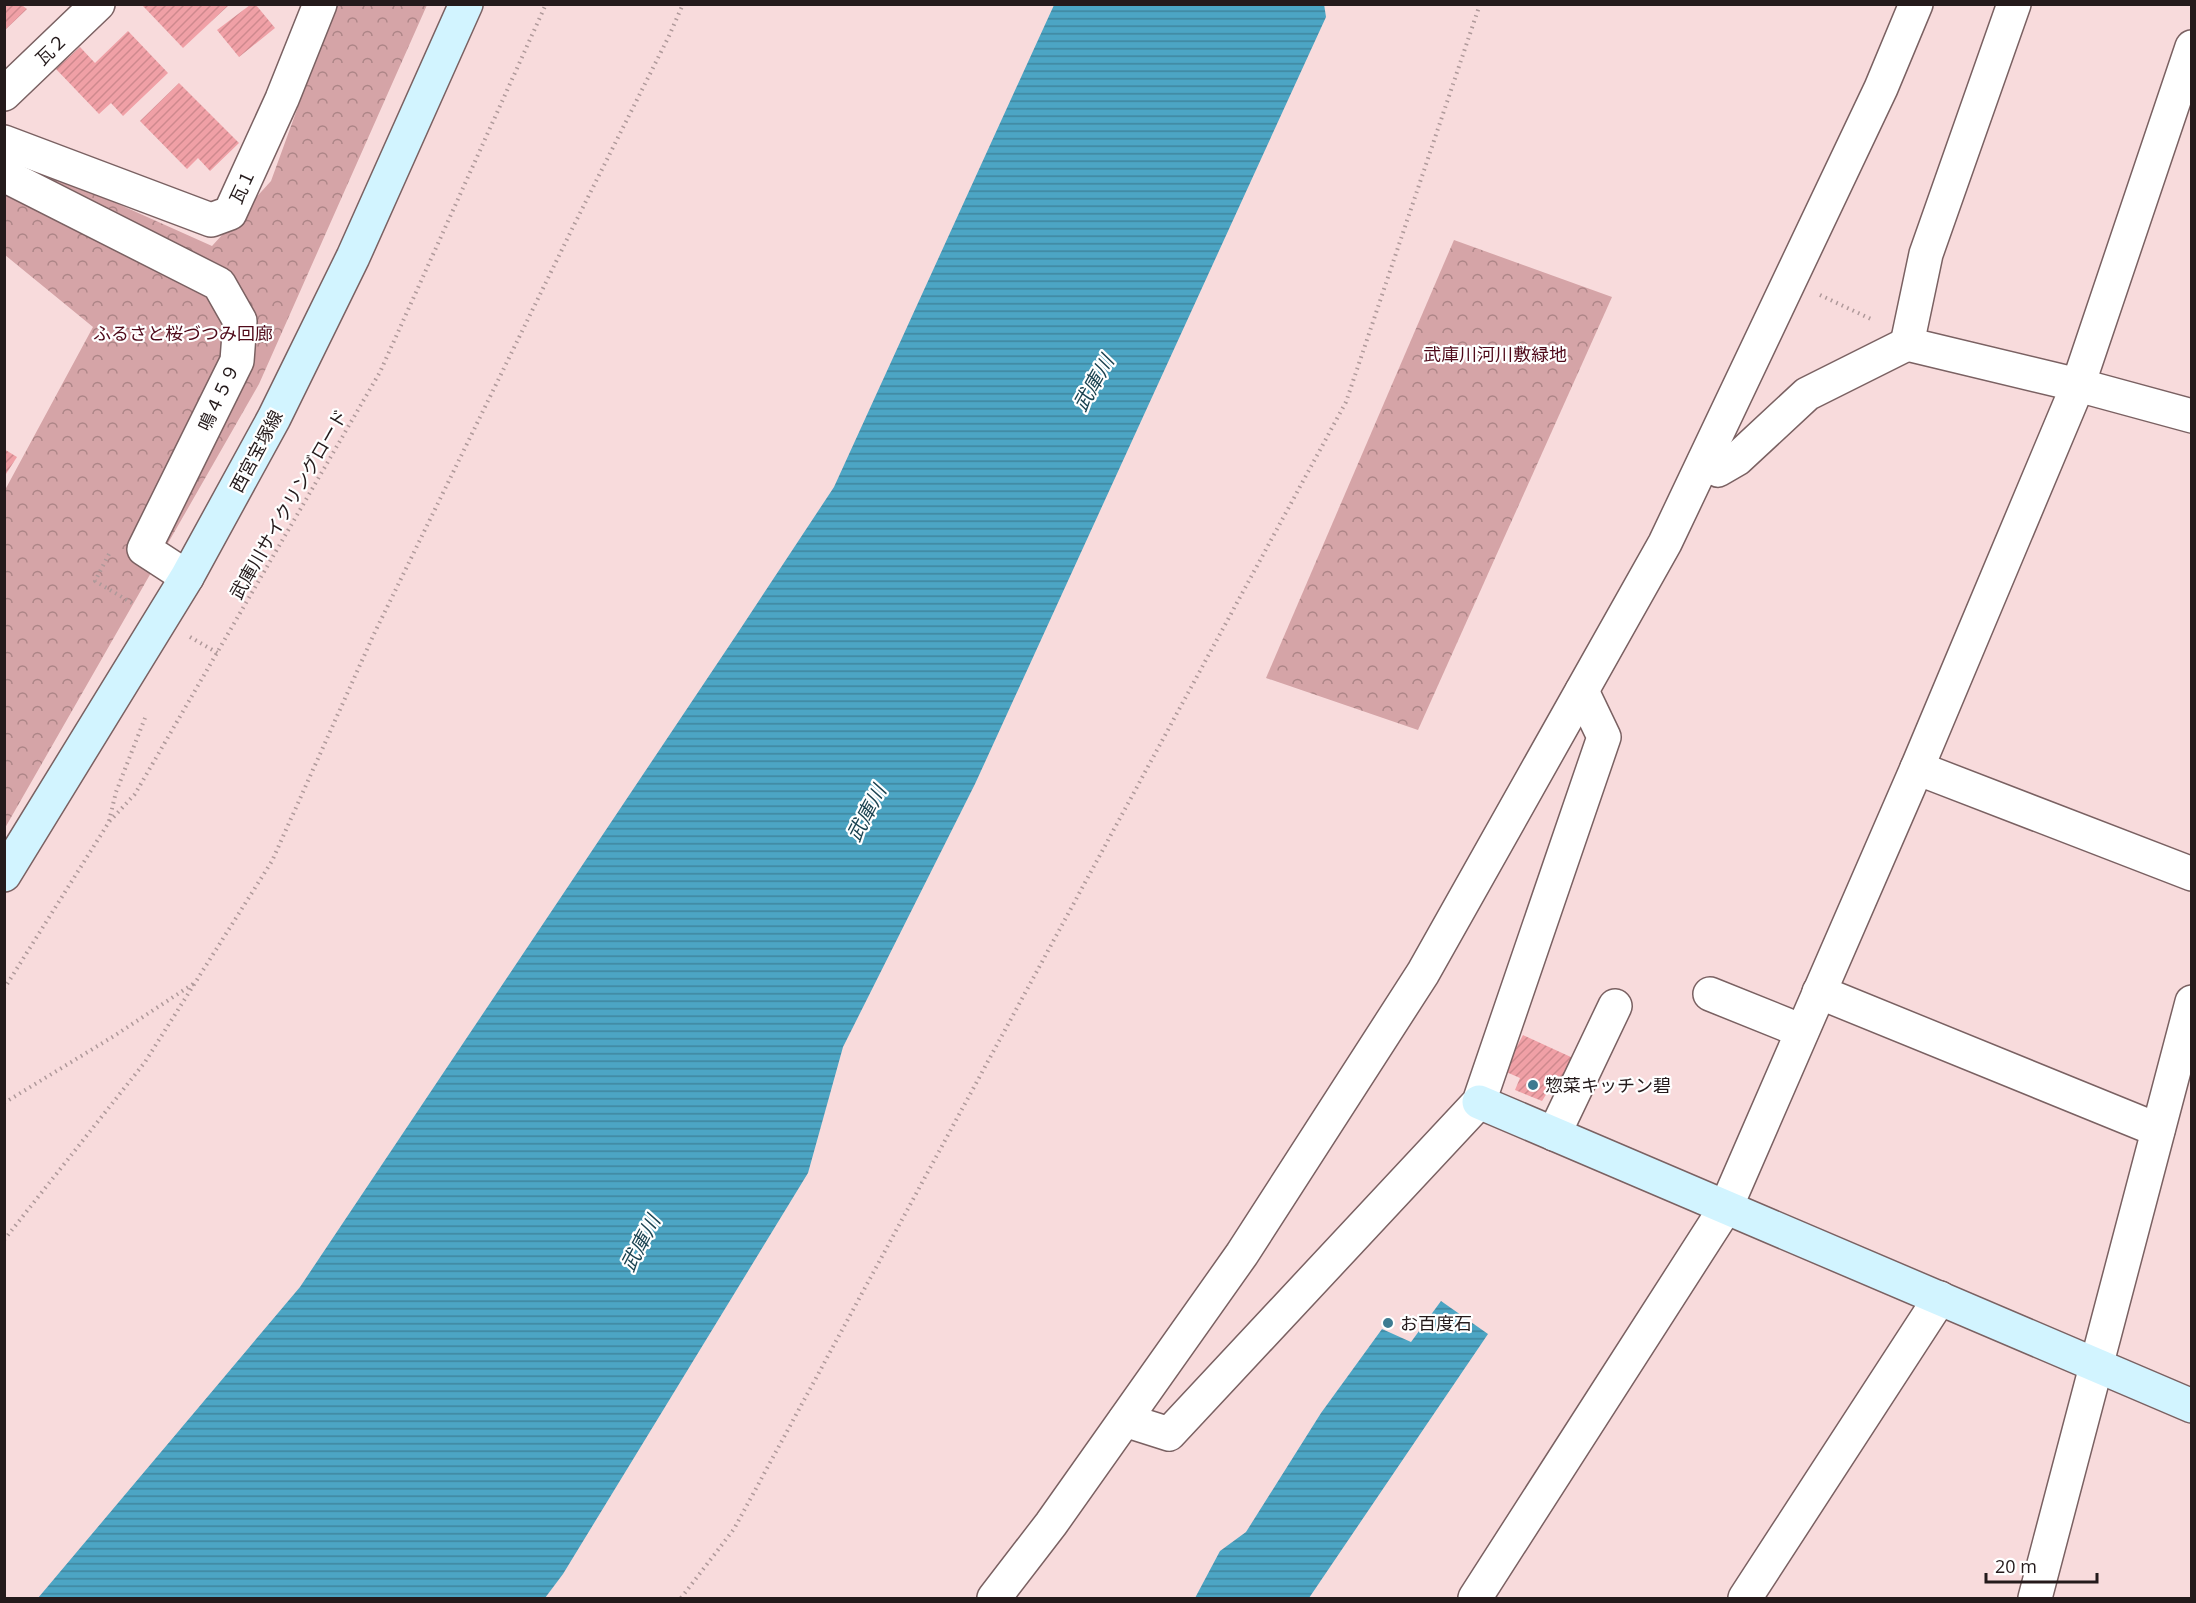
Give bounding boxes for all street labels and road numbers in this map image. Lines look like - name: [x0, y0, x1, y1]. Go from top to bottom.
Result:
- street label: 瓦２: [30, 28, 72, 70]
- street label: 瓦１: [224, 165, 260, 207]
- street label: 鳴４５９: [192, 359, 244, 435]
- street label: 武庫川サイクリングロード: [224, 405, 352, 603]
- street label: 西宮宝塚線: [224, 406, 288, 496]

